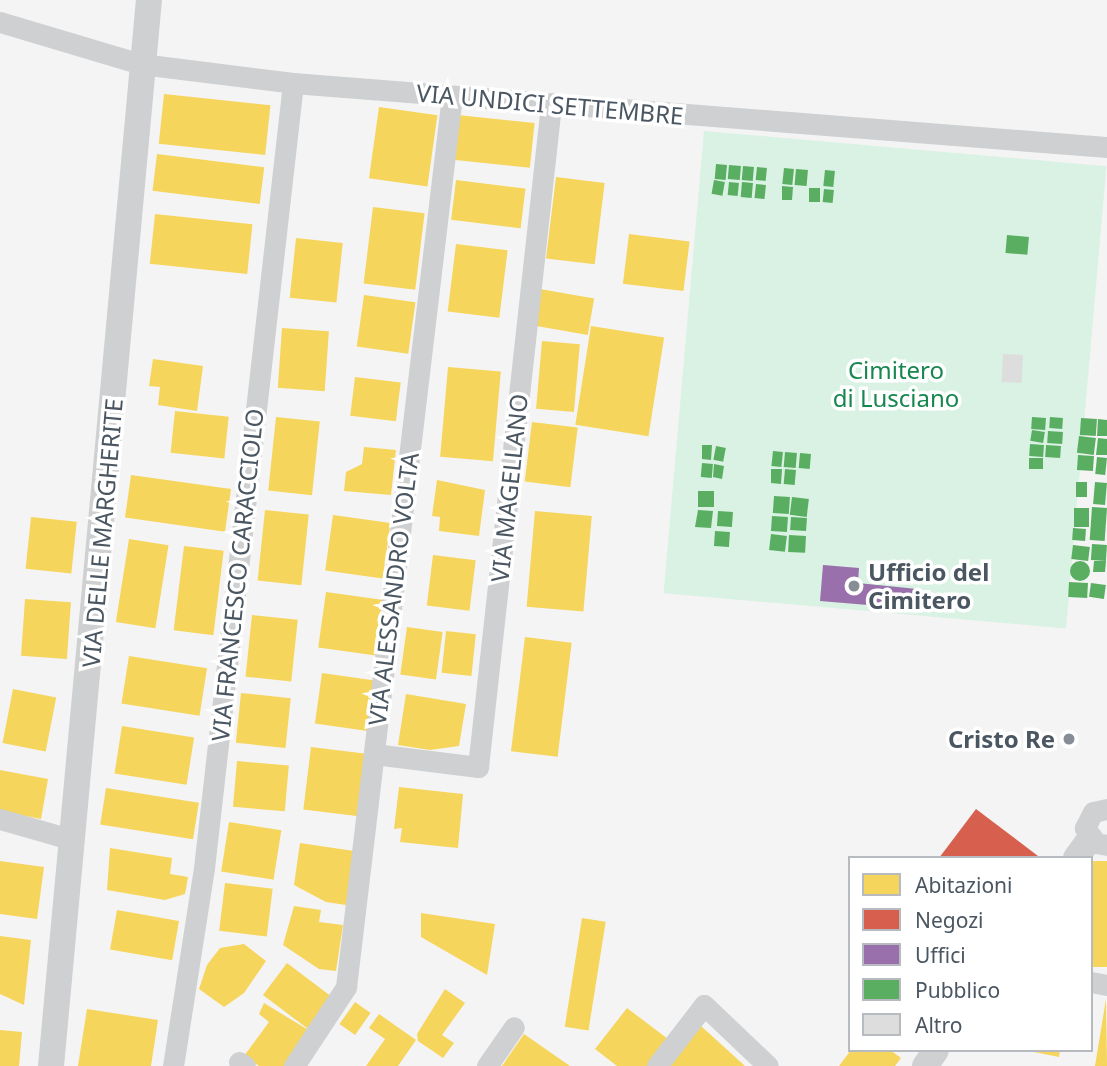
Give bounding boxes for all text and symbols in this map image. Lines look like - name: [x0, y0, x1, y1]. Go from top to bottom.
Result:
- street label: VIA UNDICI SETTEMBRE: [415, 78, 685, 130]
- park label: Cimitero di Lusciano: [833, 356, 959, 412]
- street label: VIA MAGELLANO: [485, 393, 533, 583]
- street label: VIA DELLE MARGHERITE: [76, 397, 128, 669]
- street label: VIA FRANCESCO CARACCIOLO: [205, 407, 269, 743]
- street label: VIA ALESSANDRO VOLTA: [362, 451, 424, 727]
- place label: Ufficio del Cimitero: [868, 558, 989, 614]
- marker: Ufficio del Cimitero: [846, 578, 862, 594]
- place label: Cristo Re: [948, 725, 1055, 753]
- marker: Cristo Re: [1061, 731, 1077, 747]
- legend: [848, 856, 1093, 1052]
- text: Abitazioni: [915, 871, 1013, 899]
- text: Negozi: [915, 906, 984, 934]
- text: Uffici: [915, 941, 966, 969]
- text: Pubblico: [915, 976, 1000, 1004]
- text: Altro: [915, 1011, 962, 1039]

